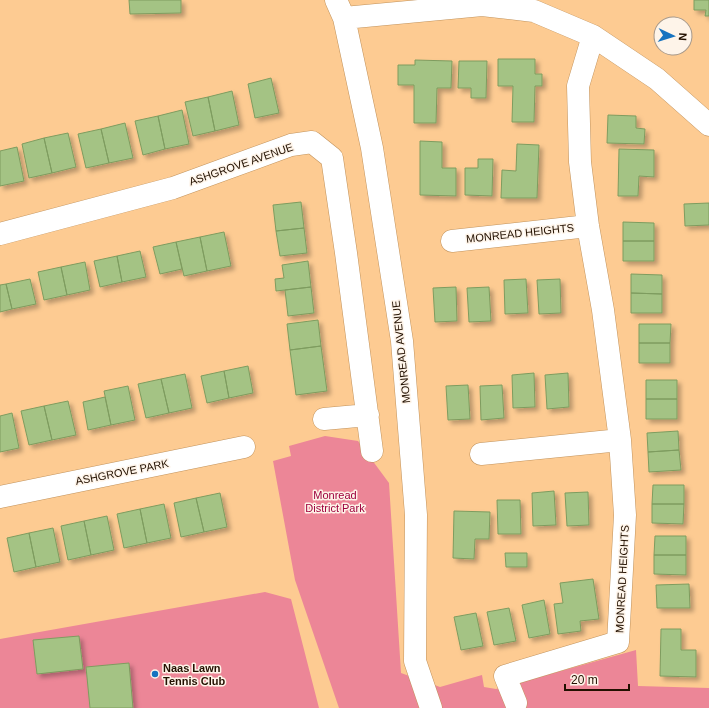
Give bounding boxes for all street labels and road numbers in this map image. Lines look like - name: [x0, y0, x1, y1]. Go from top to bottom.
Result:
- street label: ASHGROVE AVENUE: [187, 141, 295, 187]
- street label: MONREAD HEIGHTS: [466, 221, 574, 245]
- street label: MONREAD AVENUE: [390, 300, 412, 404]
- street label: ASHGROVE PARK: [74, 457, 170, 487]
- street label: MONREAD HEIGHTS: [613, 525, 631, 633]

